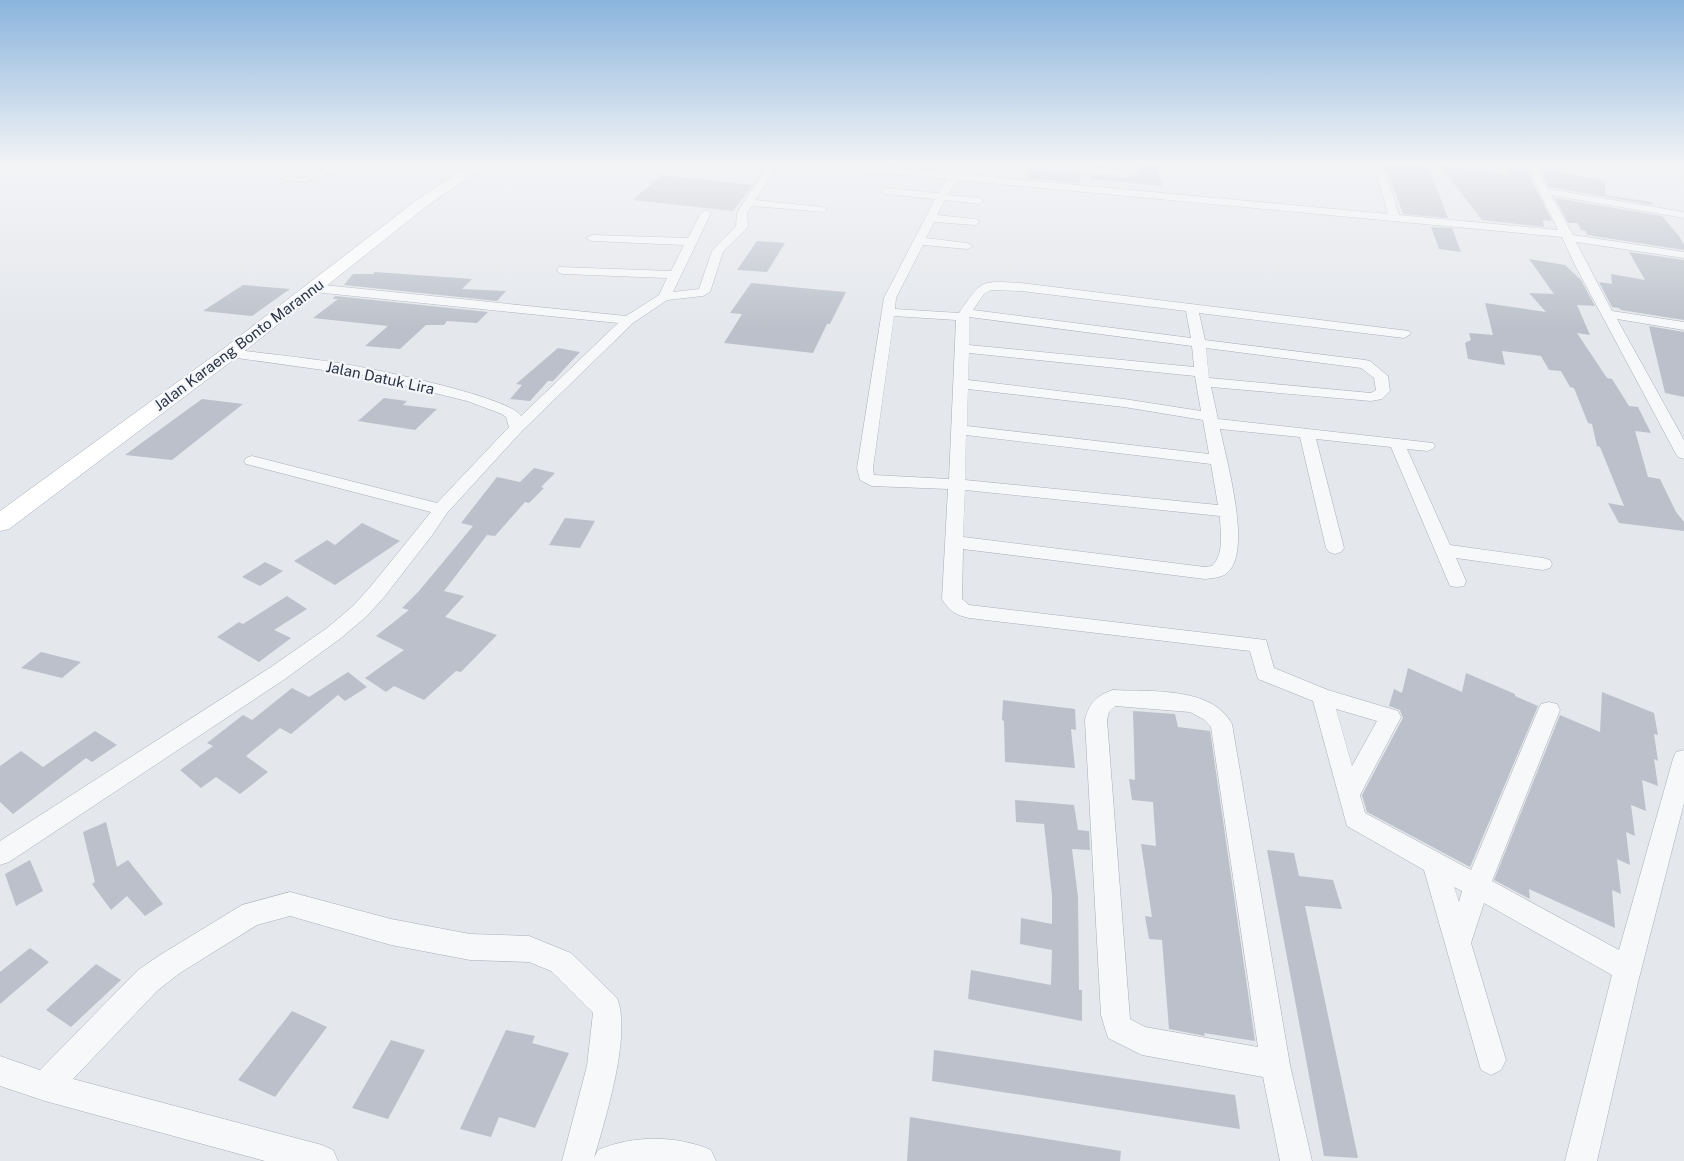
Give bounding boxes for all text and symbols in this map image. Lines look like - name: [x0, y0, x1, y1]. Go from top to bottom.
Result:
- street label: Jalan Karaeng Bonto Marannu: [151, 275, 327, 414]
- street label: Jalan Datuk Lira: [324, 358, 436, 397]

